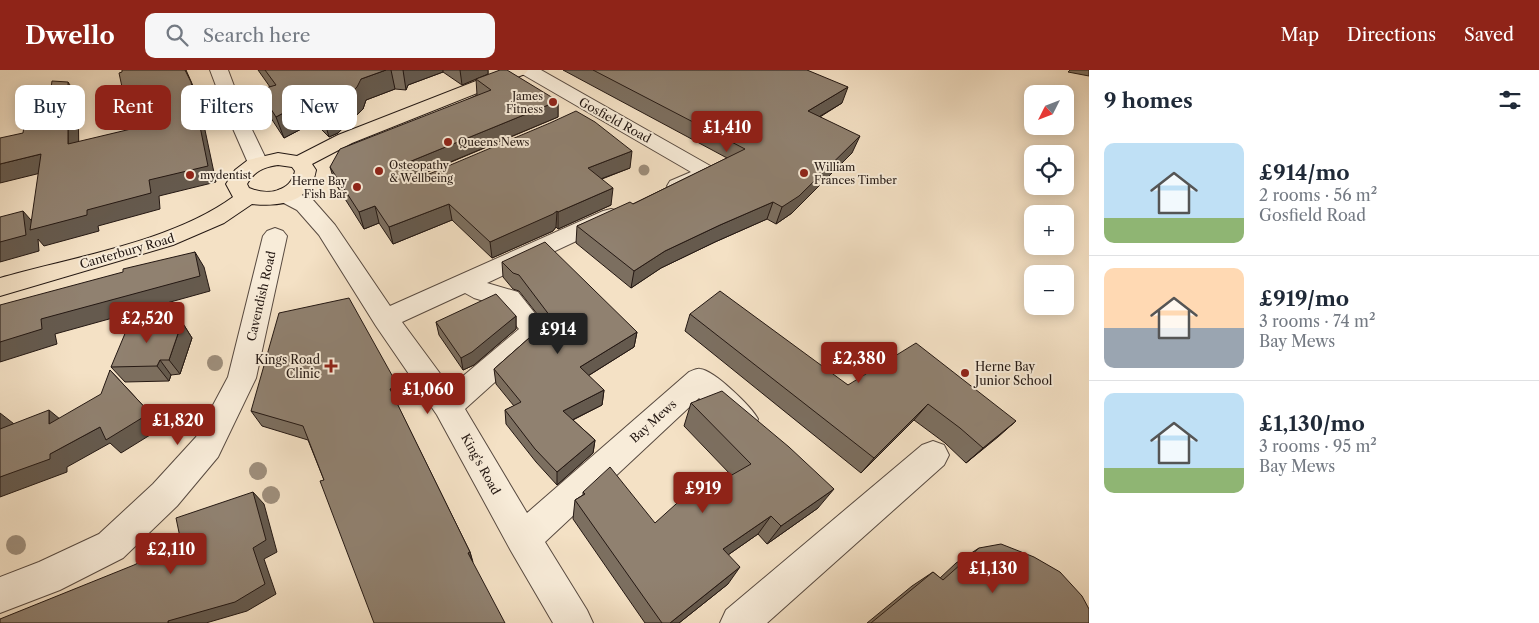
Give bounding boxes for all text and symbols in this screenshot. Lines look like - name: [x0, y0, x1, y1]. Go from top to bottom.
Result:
- search box: [145, 13, 495, 58]
- text: Dwello: [25, 21, 115, 50]
- icon: search: [163, 21, 191, 49]
- text: Search here: [203, 24, 310, 47]
- text: Map: [1280, 24, 1319, 46]
- text: Directions: [1347, 24, 1436, 46]
- text: Saved: [1464, 24, 1514, 46]
- chip: Buy: [15, 85, 85, 130]
- chip: Rent: [95, 85, 171, 130]
- chip: Filters: [181, 85, 272, 130]
- chip: New: [282, 85, 357, 130]
- north arrow: [1024, 85, 1074, 135]
- map controls: [1024, 85, 1074, 315]
- icon: filters: [1496, 86, 1524, 114]
- text: 9 homes: [1104, 88, 1193, 113]
- place label: James Fitness: [506, 89, 543, 116]
- street label: Gosfield Road: [576, 94, 654, 146]
- marker: James Fitness: [547, 96, 559, 108]
- pin: £1,410: [686, 111, 768, 153]
- text: £1,410: [702, 117, 752, 137]
- place label: Queens News: [458, 135, 530, 149]
- marker: Queens News: [442, 136, 454, 148]
- button: locate: [1024, 145, 1074, 195]
- place label: Osteopathy & Wellbeing: [389, 158, 453, 185]
- place label: William Frances Timber: [813, 160, 897, 187]
- text: £914/mo: [1259, 160, 1350, 185]
- icon: home: [1144, 163, 1204, 223]
- marker: Osteopathy & Wellbeing: [373, 165, 385, 177]
- marker: William Frances Timber: [798, 167, 810, 179]
- place label: mydentist: [200, 168, 251, 182]
- marker: mydentist: [184, 169, 196, 181]
- place label: Herne Bay Fish Bar: [292, 174, 348, 201]
- marker: Herne Bay Fish Bar: [351, 181, 363, 193]
- text: 2 rooms · 56 m²: [1259, 185, 1377, 205]
- button: +: [1024, 205, 1074, 255]
- text: Gosfield Road: [1259, 205, 1366, 225]
- street label: Canterbury Road: [78, 230, 177, 272]
- street label: Cavendish Road: [243, 249, 279, 343]
- button: −: [1024, 265, 1074, 315]
- text: £919/mo: [1259, 286, 1349, 311]
- icon: home: [1144, 288, 1204, 348]
- pin: £2,520: [106, 302, 188, 344]
- text: £2,520: [120, 308, 174, 328]
- text: 3 rooms · 74 m²: [1259, 311, 1375, 331]
- pin: £914: [528, 312, 588, 355]
- text: £914: [540, 319, 577, 339]
- text: Bay Mews: [1259, 331, 1335, 351]
- pin: £2,380: [818, 342, 900, 384]
- text: £2,380: [832, 348, 886, 368]
- place label: Kings Road Clinic: [255, 352, 321, 381]
- marker: Kings Road Clinic: [324, 359, 338, 373]
- place label: Herne Bay Junior School: [973, 359, 1053, 388]
- marker: Herne Bay Junior School: [959, 367, 971, 379]
- pin: £1,060: [387, 372, 469, 415]
- text: £1,060: [402, 379, 454, 399]
- street label: Bay Mews: [627, 396, 679, 446]
- pin: £1,820: [137, 404, 219, 446]
- text: £1,820: [152, 410, 204, 430]
- text: £1,130/mo: [1259, 411, 1365, 436]
- icon: home: [1144, 413, 1204, 473]
- street label: King's Road: [458, 431, 504, 498]
- text: 3 rooms · 95 m²: [1259, 436, 1377, 456]
- text: Bay Mews: [1259, 456, 1335, 476]
- pin: £919: [673, 472, 733, 514]
- text: £919: [684, 478, 722, 498]
- pin: £2,110: [130, 532, 212, 575]
- text: £2,110: [146, 539, 196, 559]
- pin: £1,130: [952, 552, 1034, 594]
- text: £1,130: [969, 558, 1017, 578]

